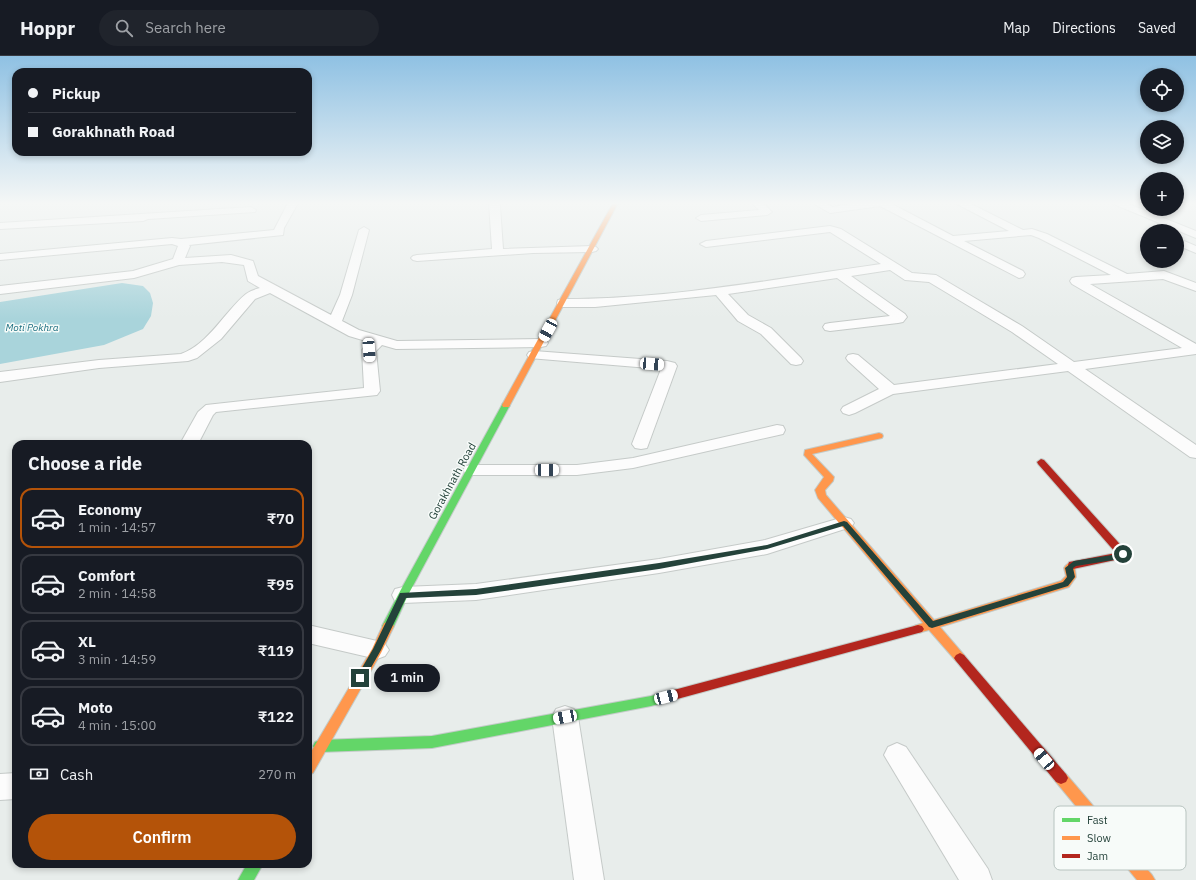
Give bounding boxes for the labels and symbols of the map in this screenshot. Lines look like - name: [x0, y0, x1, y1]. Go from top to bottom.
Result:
- car: [537, 317, 559, 343]
- water label: Moti Pokhra: [6, 321, 59, 334]
- car: [362, 338, 376, 362]
- car: [640, 357, 664, 371]
- street label: Gorakhnath Road: [425, 440, 479, 522]
- car: [535, 464, 559, 476]
- route start: [1114, 545, 1132, 563]
- callout: 1 min: [374, 664, 440, 692]
- route end: [351, 669, 369, 687]
- car: [653, 688, 679, 706]
- car: [552, 709, 578, 725]
- car: [1032, 746, 1056, 772]
- legend: [1054, 806, 1186, 870]
- text: Fast: [1087, 813, 1108, 827]
- text: Slow: [1087, 831, 1111, 845]
- text: Jam: [1087, 849, 1108, 863]

